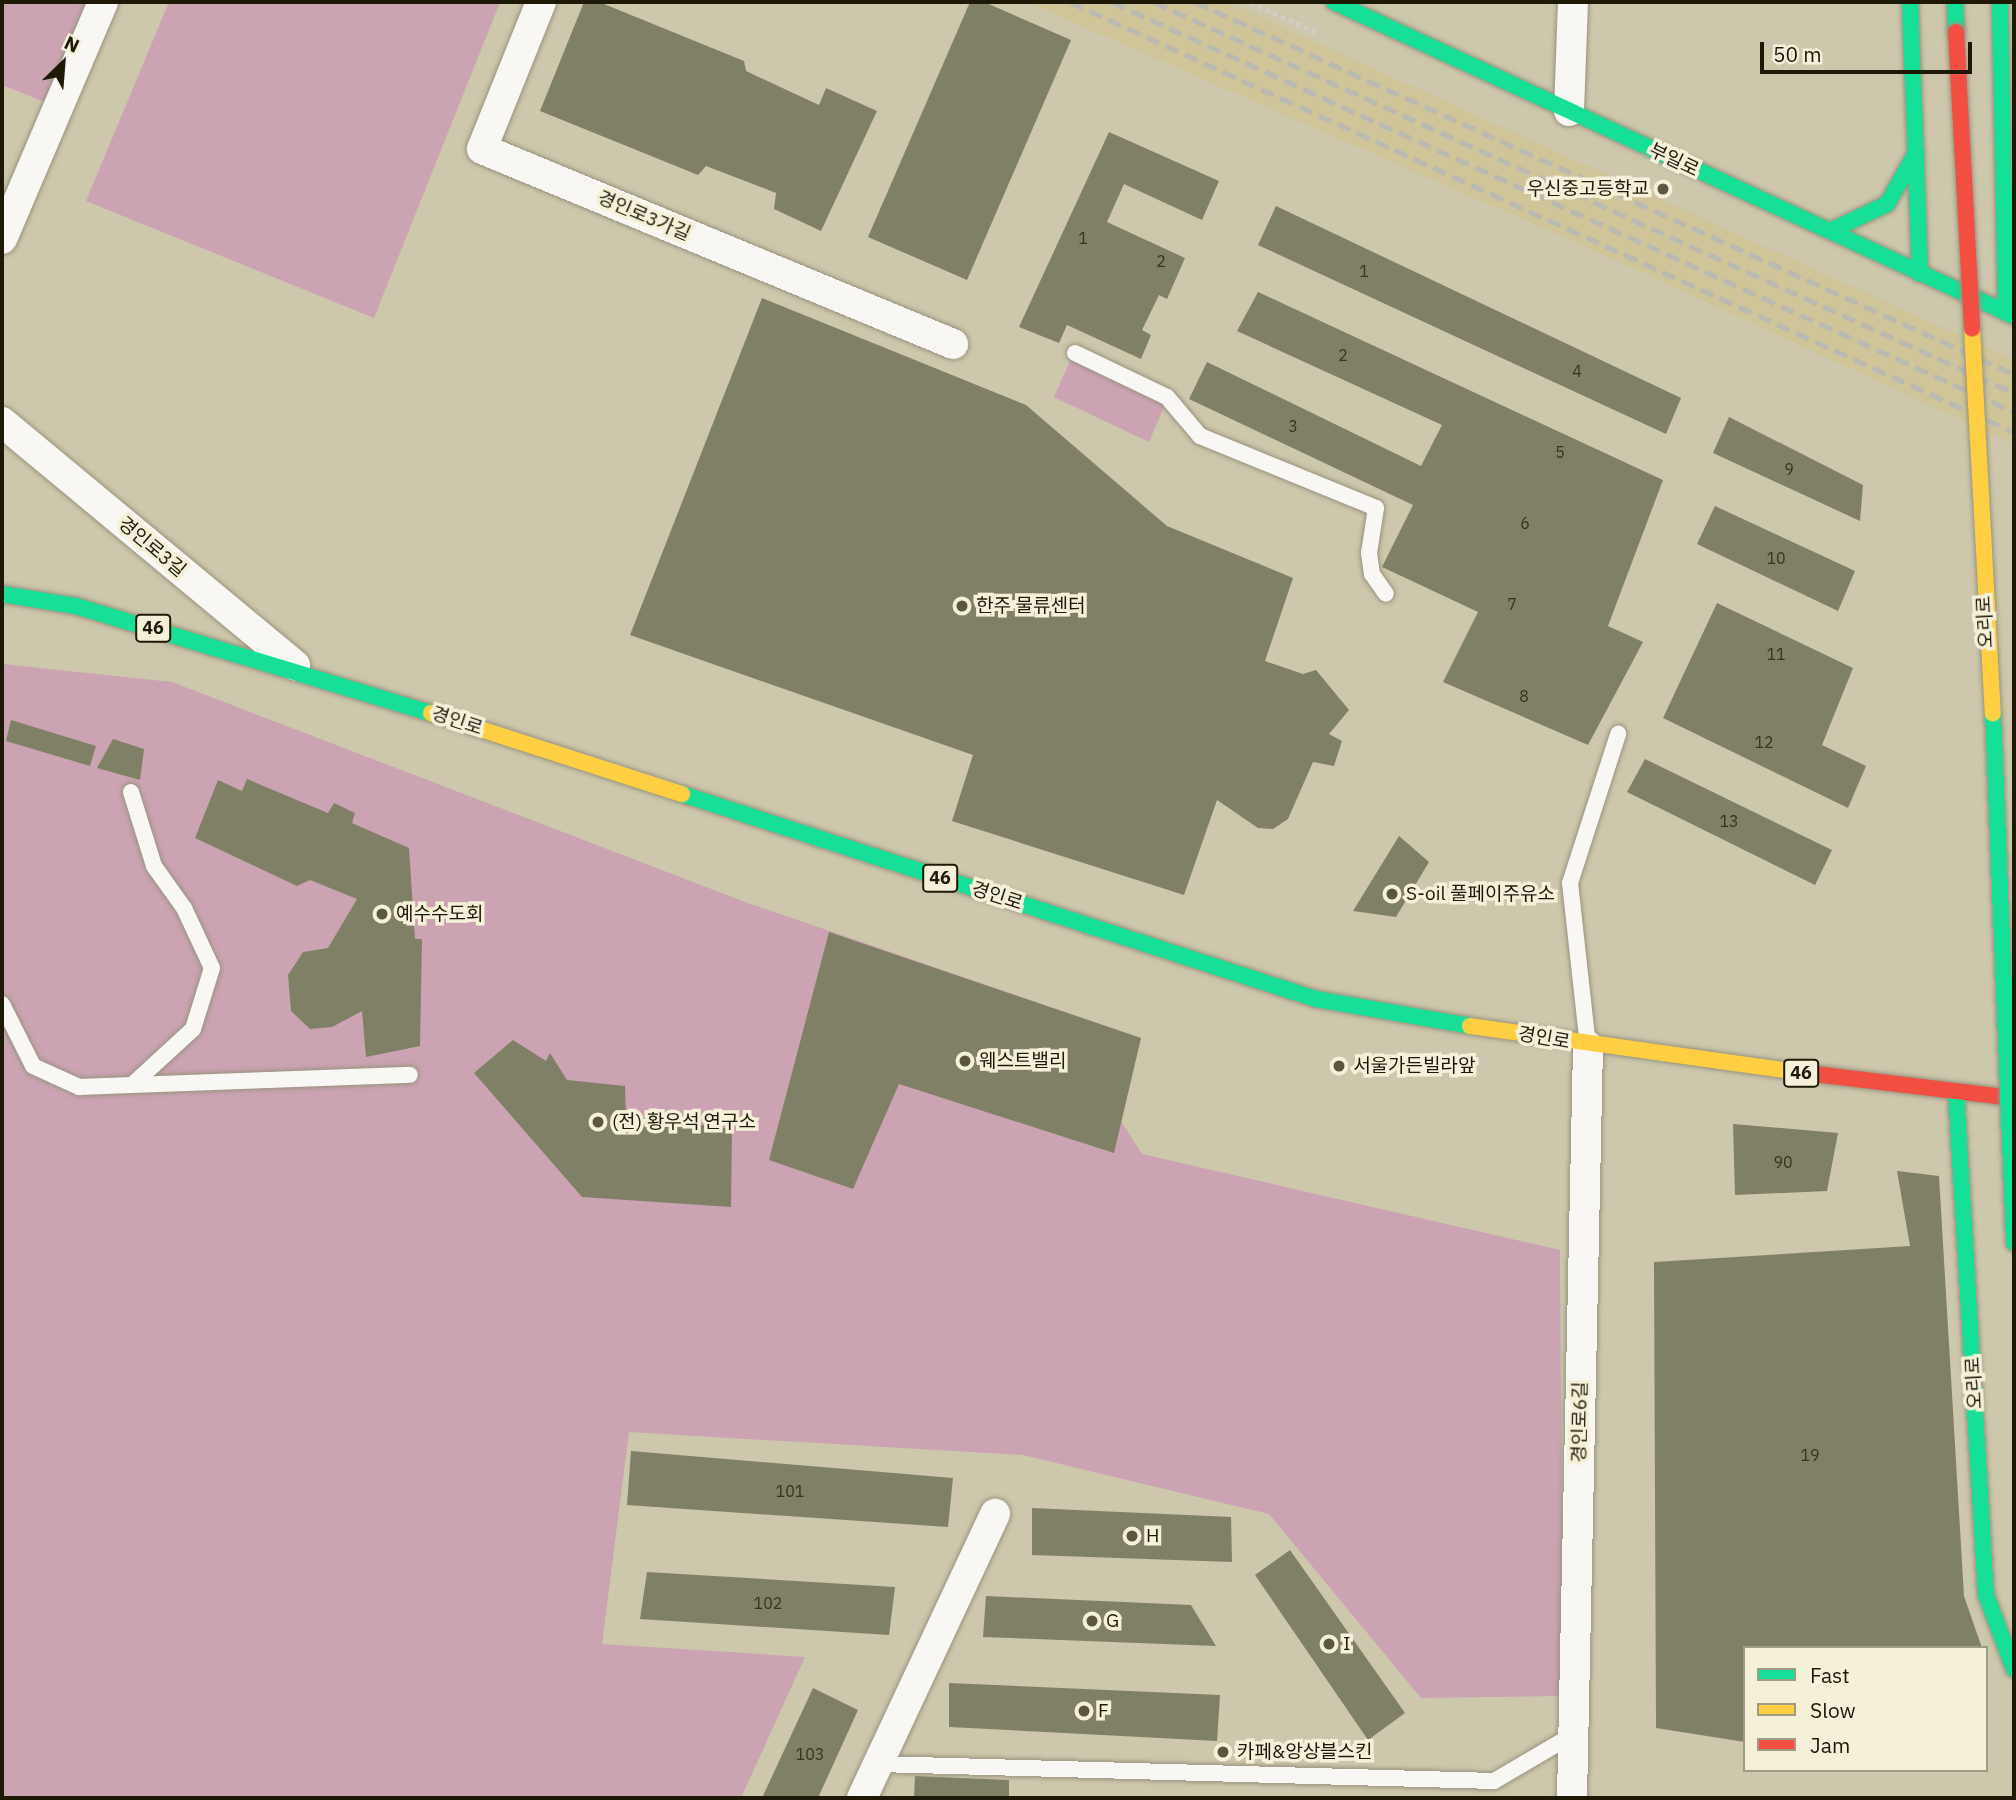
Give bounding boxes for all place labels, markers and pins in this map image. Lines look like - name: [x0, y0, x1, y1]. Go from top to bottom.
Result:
- place label: 우신중고등학교: [1527, 178, 1649, 200]
- marker: 우신중고등학교: [1655, 181, 1671, 197]
- place label: 한주 물류센터: [976, 595, 1085, 617]
- marker: 한주 물류센터: [954, 598, 970, 614]
- place label: S-oil 풀페이주유소: [1406, 883, 1555, 905]
- marker: S-oil 풀페이주유소: [1384, 886, 1400, 902]
- place label: 예수수도회: [396, 903, 483, 925]
- marker: 예수수도회: [374, 906, 390, 922]
- place label: 웨스트밸리: [979, 1050, 1066, 1072]
- marker: 웨스트밸리: [957, 1053, 973, 1069]
- place label: 서울가든빌라앞: [1353, 1055, 1475, 1077]
- marker: 서울가든빌라앞: [1331, 1058, 1347, 1074]
- place label: (전) 황우석 연구소: [612, 1111, 756, 1133]
- marker: (전) 황우석 연구소: [590, 1114, 606, 1130]
- place label: H: [1146, 1525, 1159, 1547]
- marker: H: [1124, 1528, 1140, 1544]
- place label: G: [1106, 1610, 1119, 1632]
- marker: G: [1084, 1613, 1100, 1629]
- place label: I: [1343, 1633, 1351, 1655]
- marker: I: [1321, 1636, 1337, 1652]
- place label: F: [1098, 1700, 1109, 1722]
- marker: F: [1076, 1703, 1092, 1719]
- place label: 카페&앙상블스킨: [1237, 1741, 1373, 1763]
- marker: 카페&앙상블스킨: [1215, 1744, 1231, 1760]

